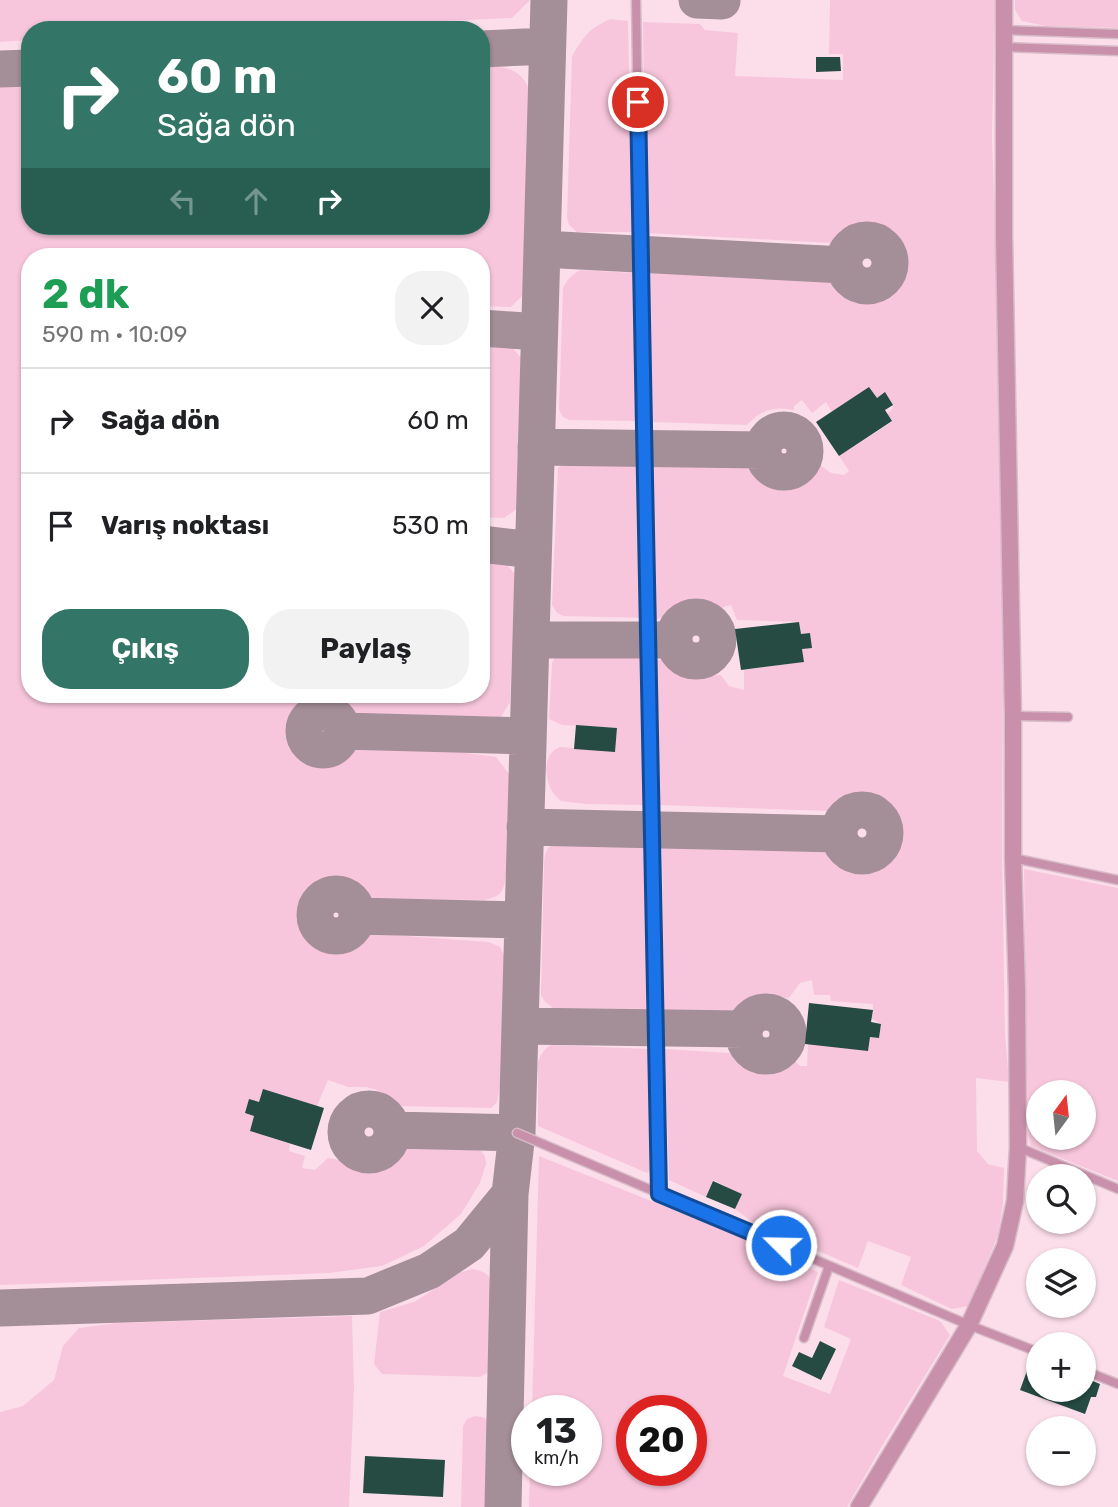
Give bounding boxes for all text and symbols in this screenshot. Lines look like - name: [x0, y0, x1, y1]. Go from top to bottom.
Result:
- text: 60 m: [157, 47, 278, 105]
- icon: right: [42, 49, 133, 140]
- pin: [608, 72, 668, 132]
- icon: arrive: [619, 83, 657, 121]
- text: Sağa dön: [157, 106, 296, 144]
- icon: left: [164, 182, 202, 220]
- icon: ahead: [237, 182, 275, 220]
- icon: right: [310, 182, 348, 220]
- text: 2 dk: [42, 269, 129, 319]
- button: close: [395, 271, 469, 345]
- text: 590 m · 10:09: [42, 320, 187, 348]
- icon: right: [42, 402, 80, 440]
- text: Sağa dön: [101, 405, 220, 436]
- text: 60 m: [407, 405, 469, 436]
- icon: arrive: [42, 507, 80, 545]
- text: Varış noktası: [101, 510, 269, 541]
- text: 530 m: [392, 510, 469, 541]
- button: Çıkış: [42, 609, 249, 689]
- button: Paylaş: [263, 609, 469, 689]
- north arrow: [1026, 1080, 1096, 1150]
- map controls: [1026, 1080, 1096, 1486]
- button: search: [1026, 1164, 1096, 1234]
- position arrow: [744, 1208, 818, 1282]
- button: layers: [1026, 1248, 1096, 1318]
- button: +: [1026, 1332, 1096, 1402]
- speed limit sign: 20: [616, 1395, 707, 1486]
- text: 13: [536, 1410, 577, 1452]
- button: −: [1026, 1416, 1096, 1486]
- text: km/h: [534, 1447, 579, 1469]

